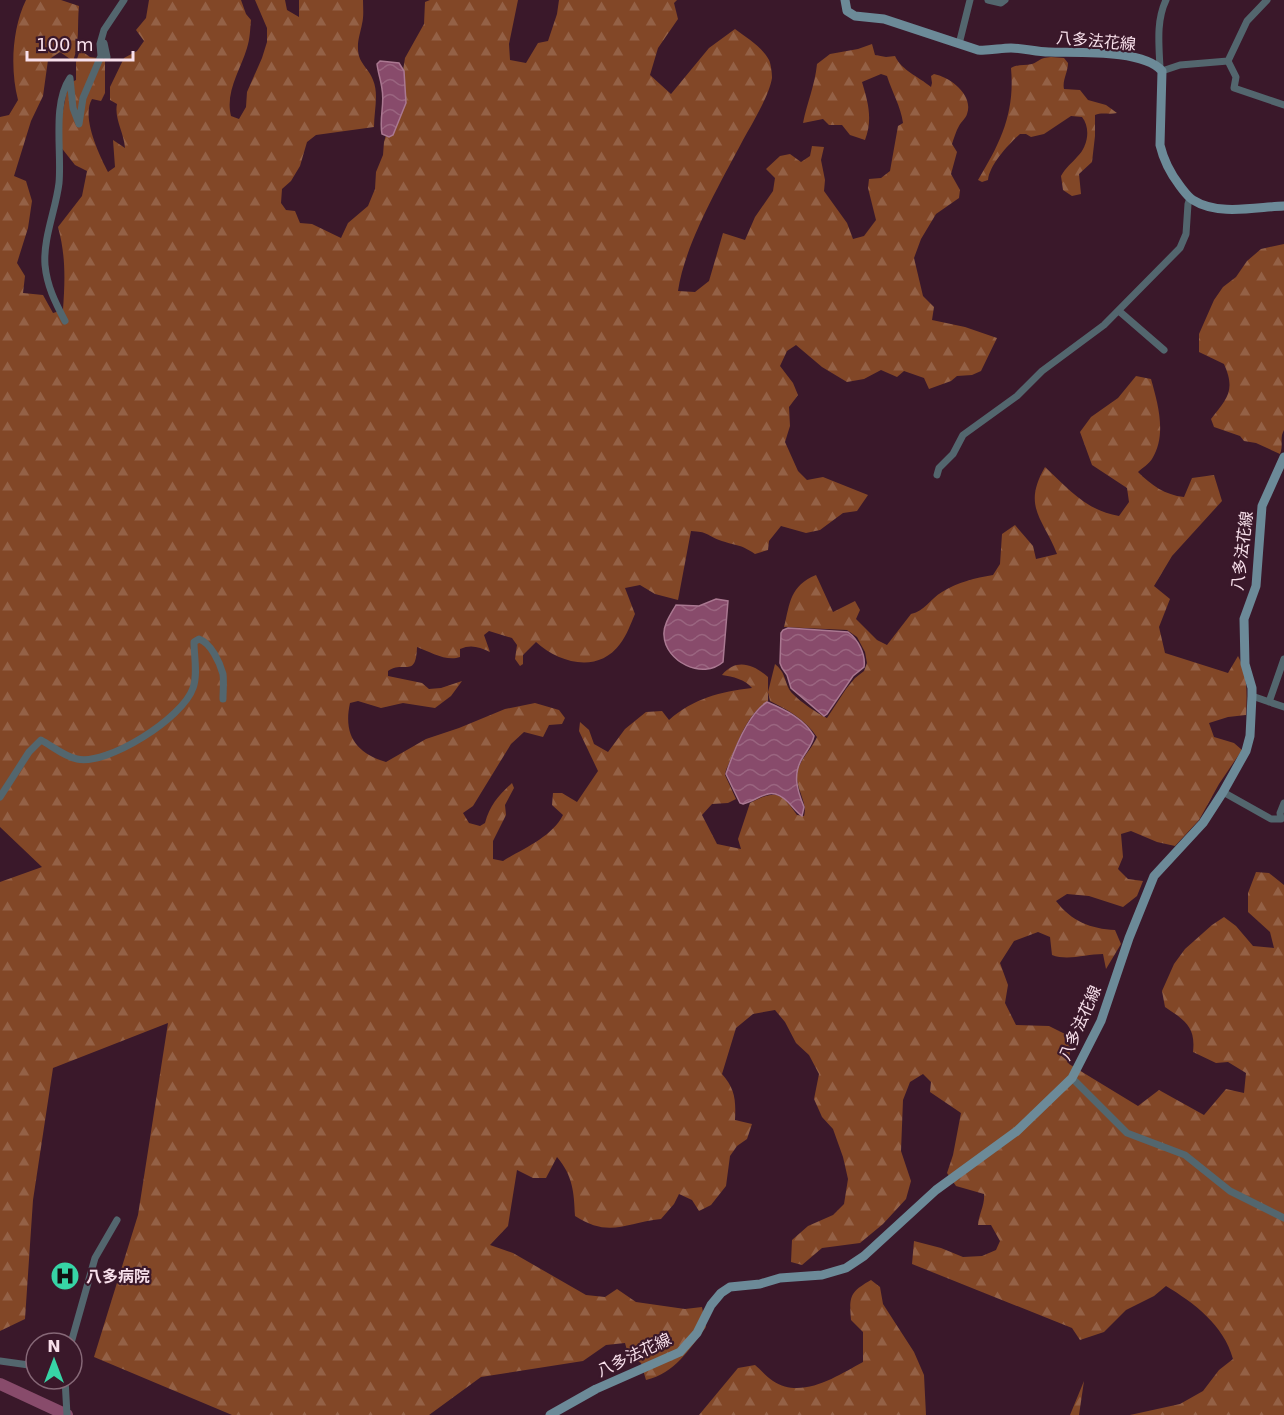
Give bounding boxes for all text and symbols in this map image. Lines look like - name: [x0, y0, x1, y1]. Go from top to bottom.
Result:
- scale bar: [27, 24, 134, 62]
- street label: 八多法花線: [1055, 28, 1137, 54]
- text: 100 m: [36, 34, 94, 55]
- street label: 八多法花線: [1228, 510, 1256, 592]
- street label: 八多法花線: [1055, 983, 1105, 1063]
- hospital icon: 八多病院: [49, 1260, 81, 1292]
- place label: 八多病院: [86, 1267, 150, 1286]
- street label: 八多法花線: [594, 1329, 674, 1381]
- north arrow: [24, 1331, 84, 1391]
- text: N: [47, 1337, 61, 1356]

